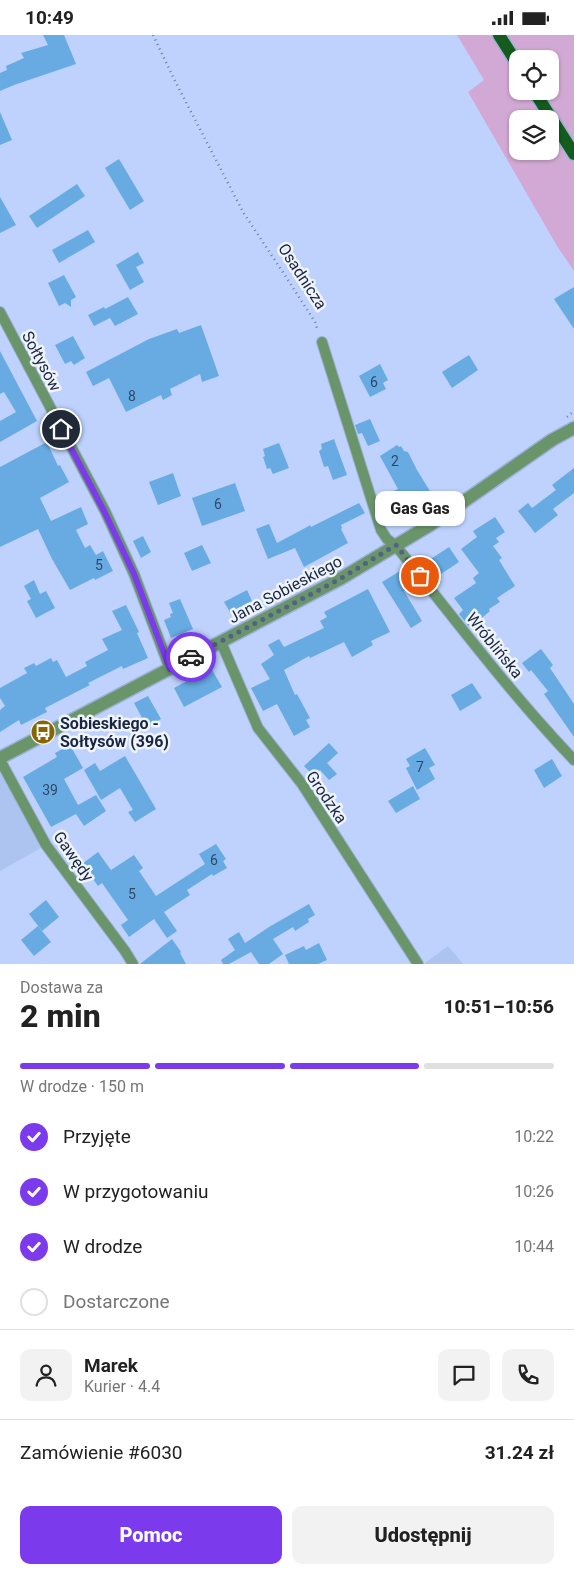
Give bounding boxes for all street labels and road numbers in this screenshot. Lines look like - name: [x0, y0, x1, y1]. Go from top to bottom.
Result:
- street label: Osadnicza: [274, 240, 331, 313]
- street label: Sołtysów: [18, 328, 65, 394]
- street label: Jana Sobieskiego: [225, 552, 345, 627]
- street label: Wróblińska: [462, 609, 527, 682]
- street label: Grodzka: [302, 767, 351, 827]
- street label: Gawędy: [50, 828, 98, 885]

